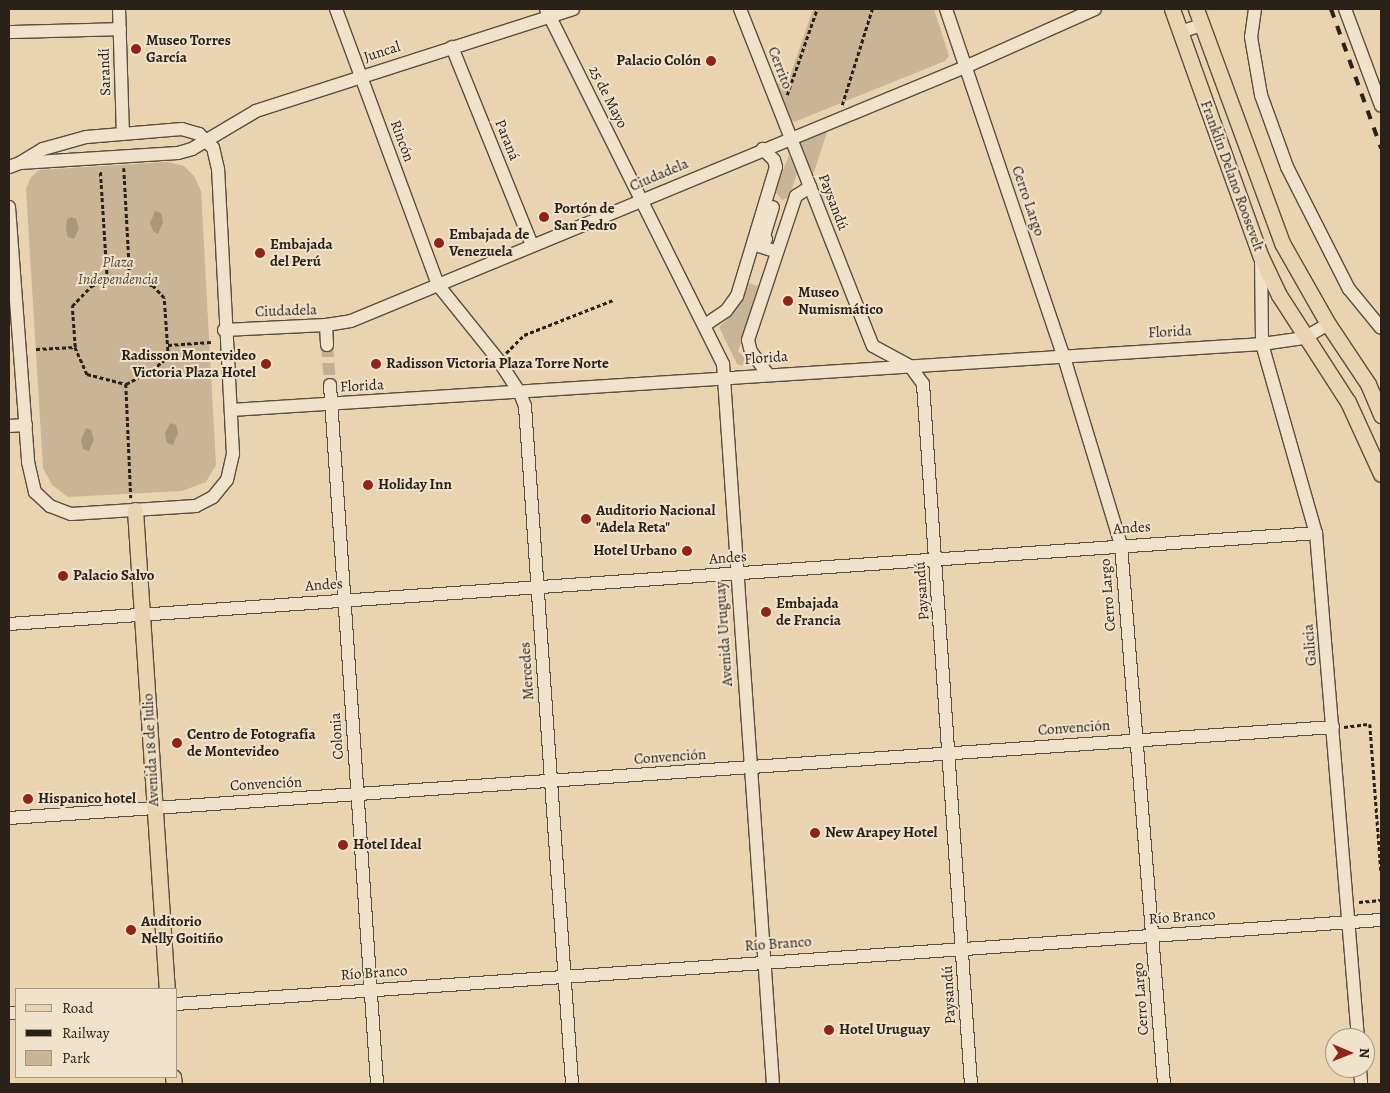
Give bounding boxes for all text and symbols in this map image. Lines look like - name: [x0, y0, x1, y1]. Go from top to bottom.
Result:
- place label: Museo Torres García: [146, 31, 231, 66]
- street label: Juncal: [361, 38, 403, 66]
- marker: Museo Torres García: [130, 43, 142, 55]
- street label: Cerrito: [764, 44, 796, 92]
- street label: Sarandí: [95, 48, 115, 96]
- place label: Palacio Colón: [616, 52, 701, 70]
- marker: Palacio Colón: [705, 55, 717, 67]
- street label: 25 de Mayo: [585, 63, 631, 131]
- street label: Franklin Delano Roosevelt: [1196, 98, 1268, 254]
- street label: Paraná: [491, 117, 523, 163]
- street label: Rincón: [386, 118, 418, 164]
- street label: Ciudadela: [627, 155, 691, 195]
- street label: Cerro Largo: [1008, 164, 1048, 238]
- street label: Paysandú: [814, 171, 852, 233]
- place label: Portón de San Pedro: [554, 199, 617, 234]
- marker: Portón de San Pedro: [538, 211, 550, 223]
- place label: Embajada de Venezuela: [449, 225, 529, 260]
- place label: Embajada del Perú: [270, 235, 333, 270]
- marker: Embajada de Venezuela: [433, 237, 445, 249]
- marker: Embajada del Perú: [254, 247, 266, 259]
- park label: Plaza Independencia: [78, 253, 158, 288]
- place label: Museo Numismático: [798, 283, 883, 318]
- marker: Museo Numismático: [782, 295, 794, 307]
- street label: Ciudadela: [255, 301, 317, 321]
- street label: Florida: [1148, 322, 1192, 342]
- place label: Radisson Montevideo Victoria Plaza Hotel: [121, 346, 256, 381]
- street label: Florida: [744, 347, 788, 369]
- place label: Radisson Victoria Plaza Torre Norte: [386, 355, 609, 373]
- marker: Radisson Montevideo Victoria Plaza Hotel: [260, 358, 272, 370]
- marker: Radisson Victoria Plaza Torre Norte: [370, 358, 382, 370]
- street label: Florida: [340, 376, 384, 396]
- place label: Holiday Inn: [378, 476, 452, 494]
- marker: Holiday Inn: [362, 479, 374, 491]
- place label: Auditorio Nacional "Adela Reta": [596, 501, 715, 536]
- marker: Auditorio Nacional "Adela Reta": [580, 513, 592, 525]
- street label: Andes: [1113, 518, 1151, 538]
- place label: Hotel Urbano: [593, 542, 677, 560]
- marker: Hotel Urbano: [681, 545, 693, 557]
- street label: Andes: [709, 548, 747, 568]
- street label: Cerro Largo: [1096, 558, 1120, 632]
- street label: Paysandú: [911, 561, 933, 621]
- place label: Palacio Salvo: [73, 567, 155, 585]
- marker: Palacio Salvo: [57, 570, 69, 582]
- street label: Andes: [305, 575, 343, 595]
- street label: Avenida Uruguay: [711, 581, 737, 687]
- place label: Embajada de Francia: [776, 594, 841, 629]
- marker: Embajada de Francia: [760, 606, 772, 618]
- street label: Galicia: [1299, 623, 1321, 667]
- street label: Mercedes: [516, 641, 538, 701]
- street label: Avenida 18 de Julio: [139, 693, 163, 807]
- street label: Colonia: [326, 712, 348, 760]
- street label: Convención: [1037, 717, 1111, 739]
- place label: Centro de Fotografía de Montevideo: [187, 725, 316, 760]
- marker: Centro de Fotografía de Montevideo: [171, 737, 183, 749]
- street label: Convención: [633, 746, 707, 768]
- street label: Convención: [230, 773, 302, 795]
- place label: Hispanico hotel: [38, 790, 136, 808]
- marker: Hispanico hotel: [22, 793, 34, 805]
- place label: New Arapey Hotel: [825, 824, 938, 842]
- marker: New Arapey Hotel: [809, 827, 821, 839]
- place label: Hotel Ideal: [353, 836, 421, 854]
- marker: Hotel Ideal: [337, 839, 349, 851]
- street label: Río Branco: [1148, 906, 1216, 928]
- place label: Auditorio Nelly Goitiño: [141, 912, 223, 947]
- marker: Auditorio Nelly Goitiño: [125, 924, 137, 936]
- street label: Río Branco: [744, 933, 812, 955]
- street label: Río Branco: [340, 962, 408, 984]
- street label: Cerro Largo: [1129, 962, 1153, 1036]
- street label: Paysandú: [938, 965, 960, 1025]
- legend: [15, 988, 178, 1078]
- text: Road: [62, 998, 93, 1018]
- place label: Hotel Uruguay: [839, 1021, 930, 1039]
- text: Railway: [62, 1023, 109, 1043]
- marker: Hotel Uruguay: [823, 1024, 835, 1036]
- north arrow: [1325, 1028, 1375, 1078]
- text: Park: [62, 1048, 90, 1068]
- text: N: [1355, 1048, 1374, 1059]

